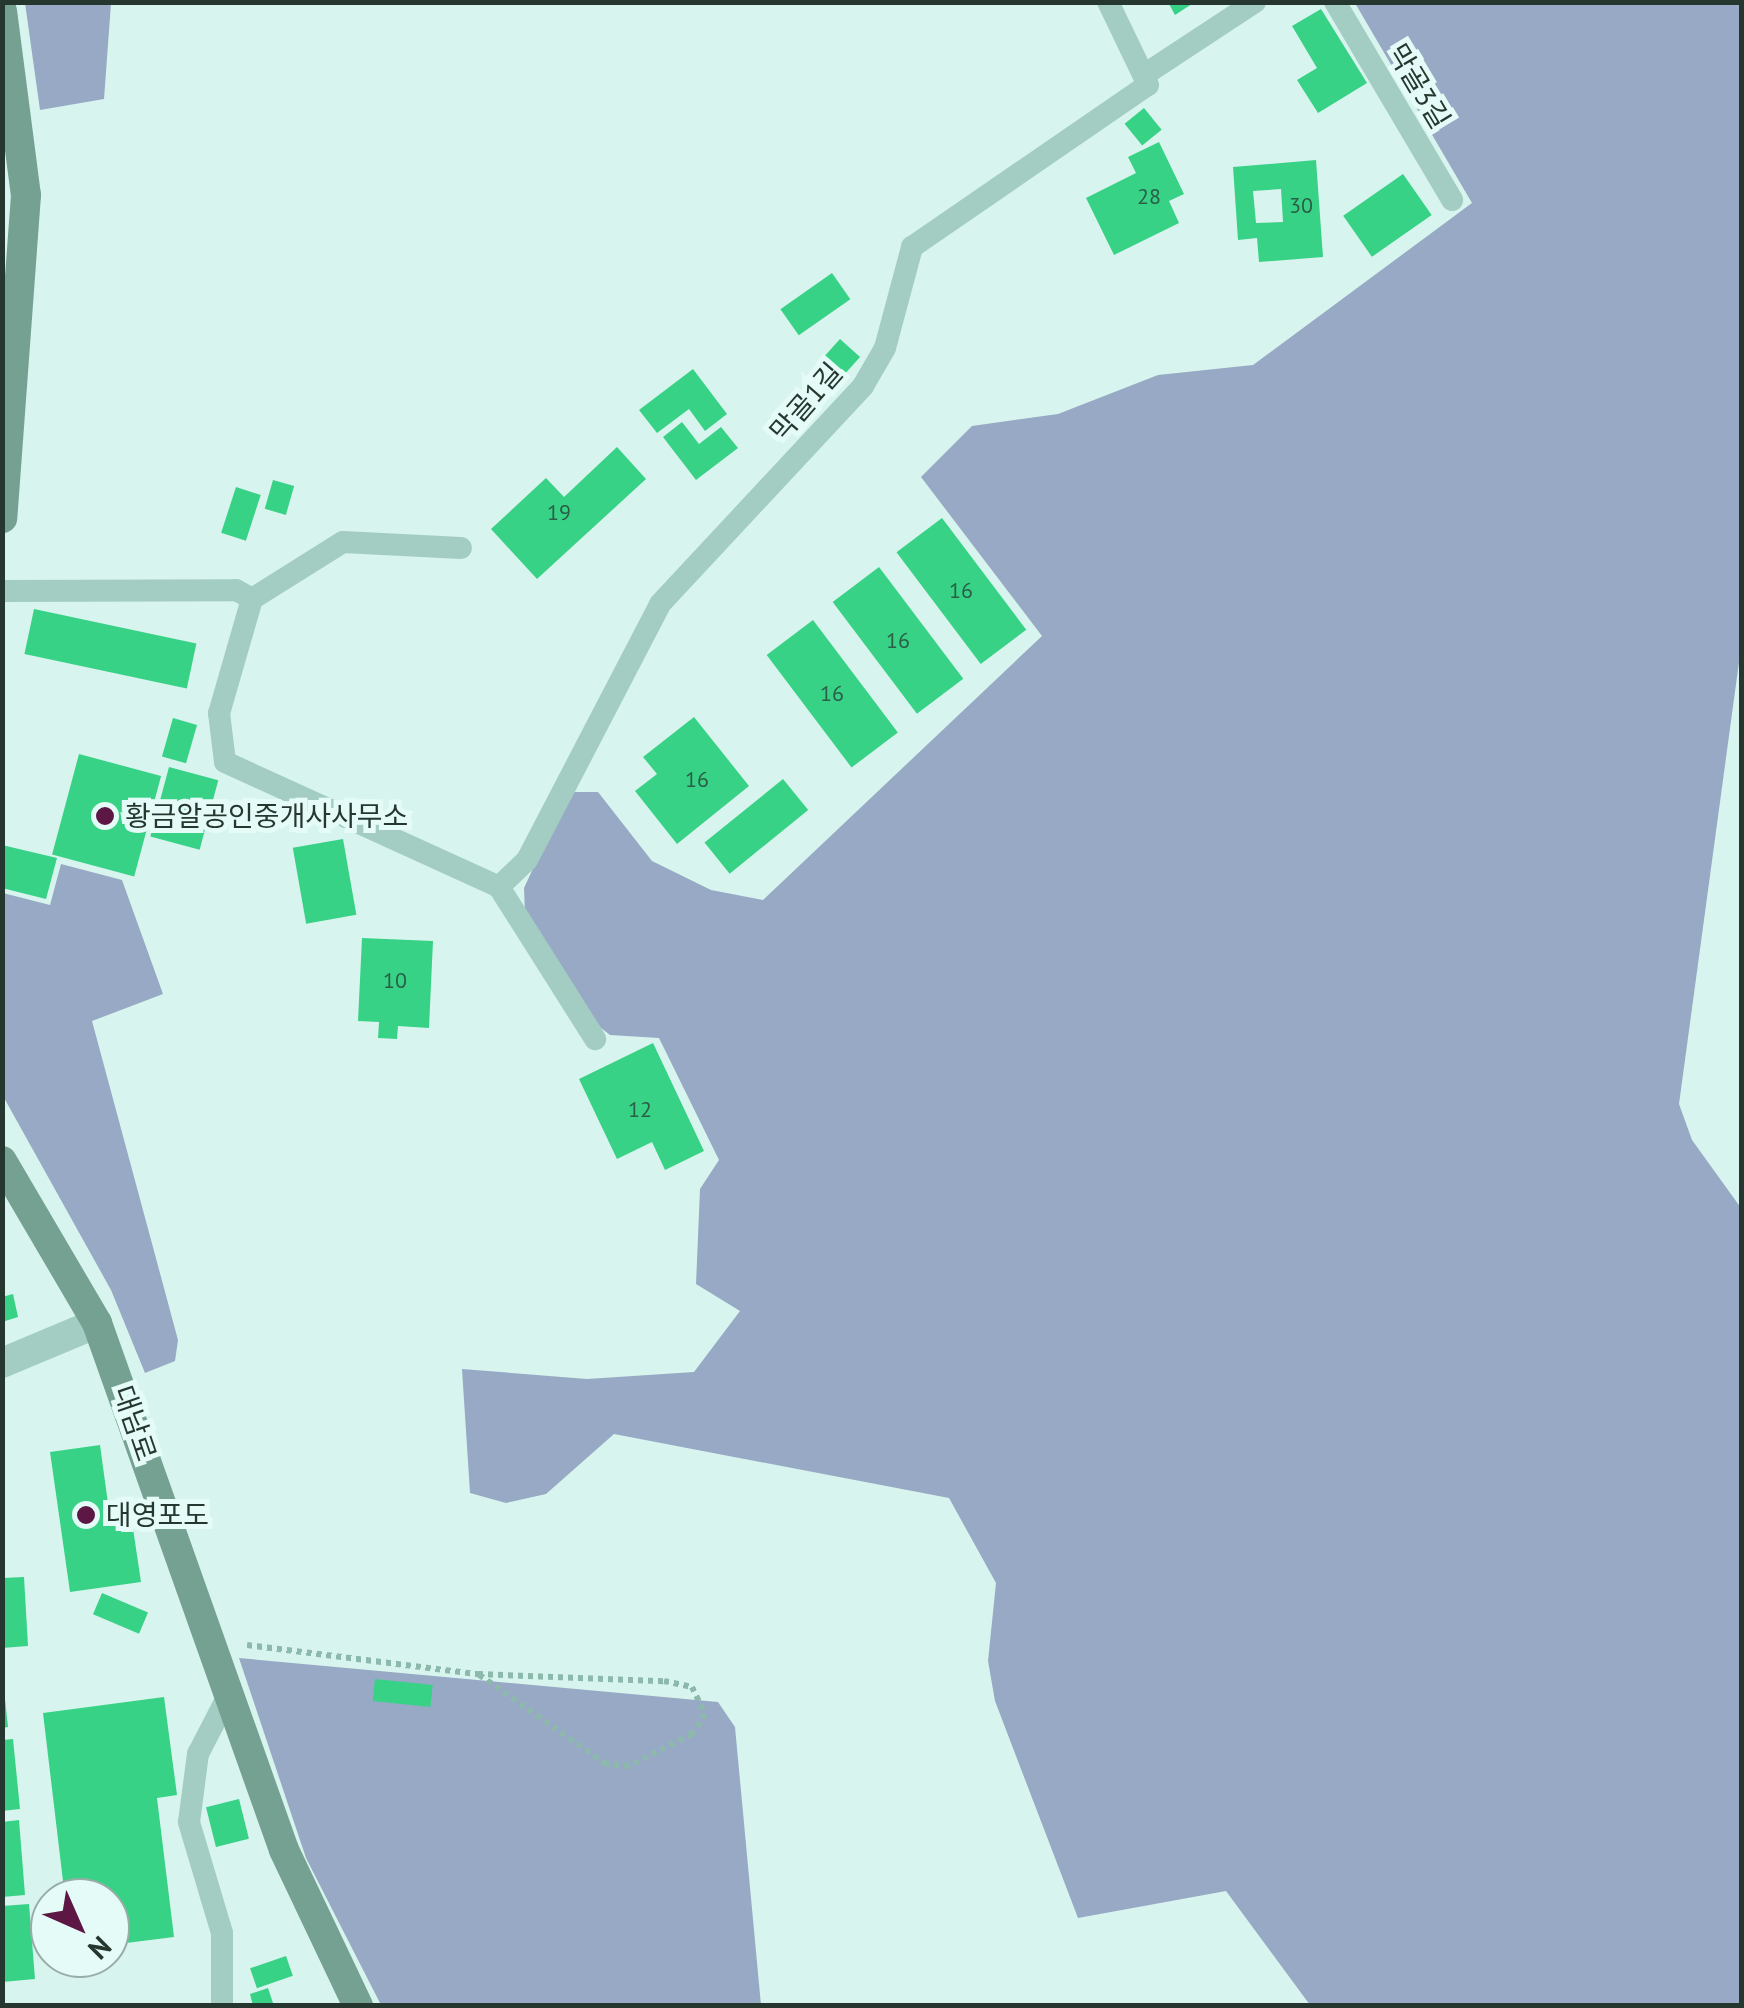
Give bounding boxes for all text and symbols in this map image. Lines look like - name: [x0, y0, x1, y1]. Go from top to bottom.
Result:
- street label: 막골3길: [1381, 38, 1457, 134]
- house number: 28: [1137, 184, 1161, 210]
- house number: 30: [1289, 193, 1313, 219]
- street label: 막골1길: [763, 356, 849, 448]
- house number: 19: [547, 500, 571, 526]
- house number: 16: [949, 578, 973, 604]
- house number: 16: [886, 628, 910, 654]
- house number: 16: [820, 681, 844, 707]
- house number: 16: [685, 767, 709, 793]
- place label: 황금알공인중개사사무소: [125, 799, 408, 833]
- marker: 황금알공인중개사사무소: [94, 805, 116, 827]
- house number: 10: [383, 968, 407, 994]
- house number: 12: [628, 1097, 652, 1123]
- street label: 대남로: [107, 1381, 163, 1465]
- place label: 대영포도: [106, 1498, 209, 1532]
- marker: 대영포도: [75, 1504, 97, 1526]
- north arrow: [30, 1878, 130, 1978]
- text: N: [81, 1929, 120, 1968]

